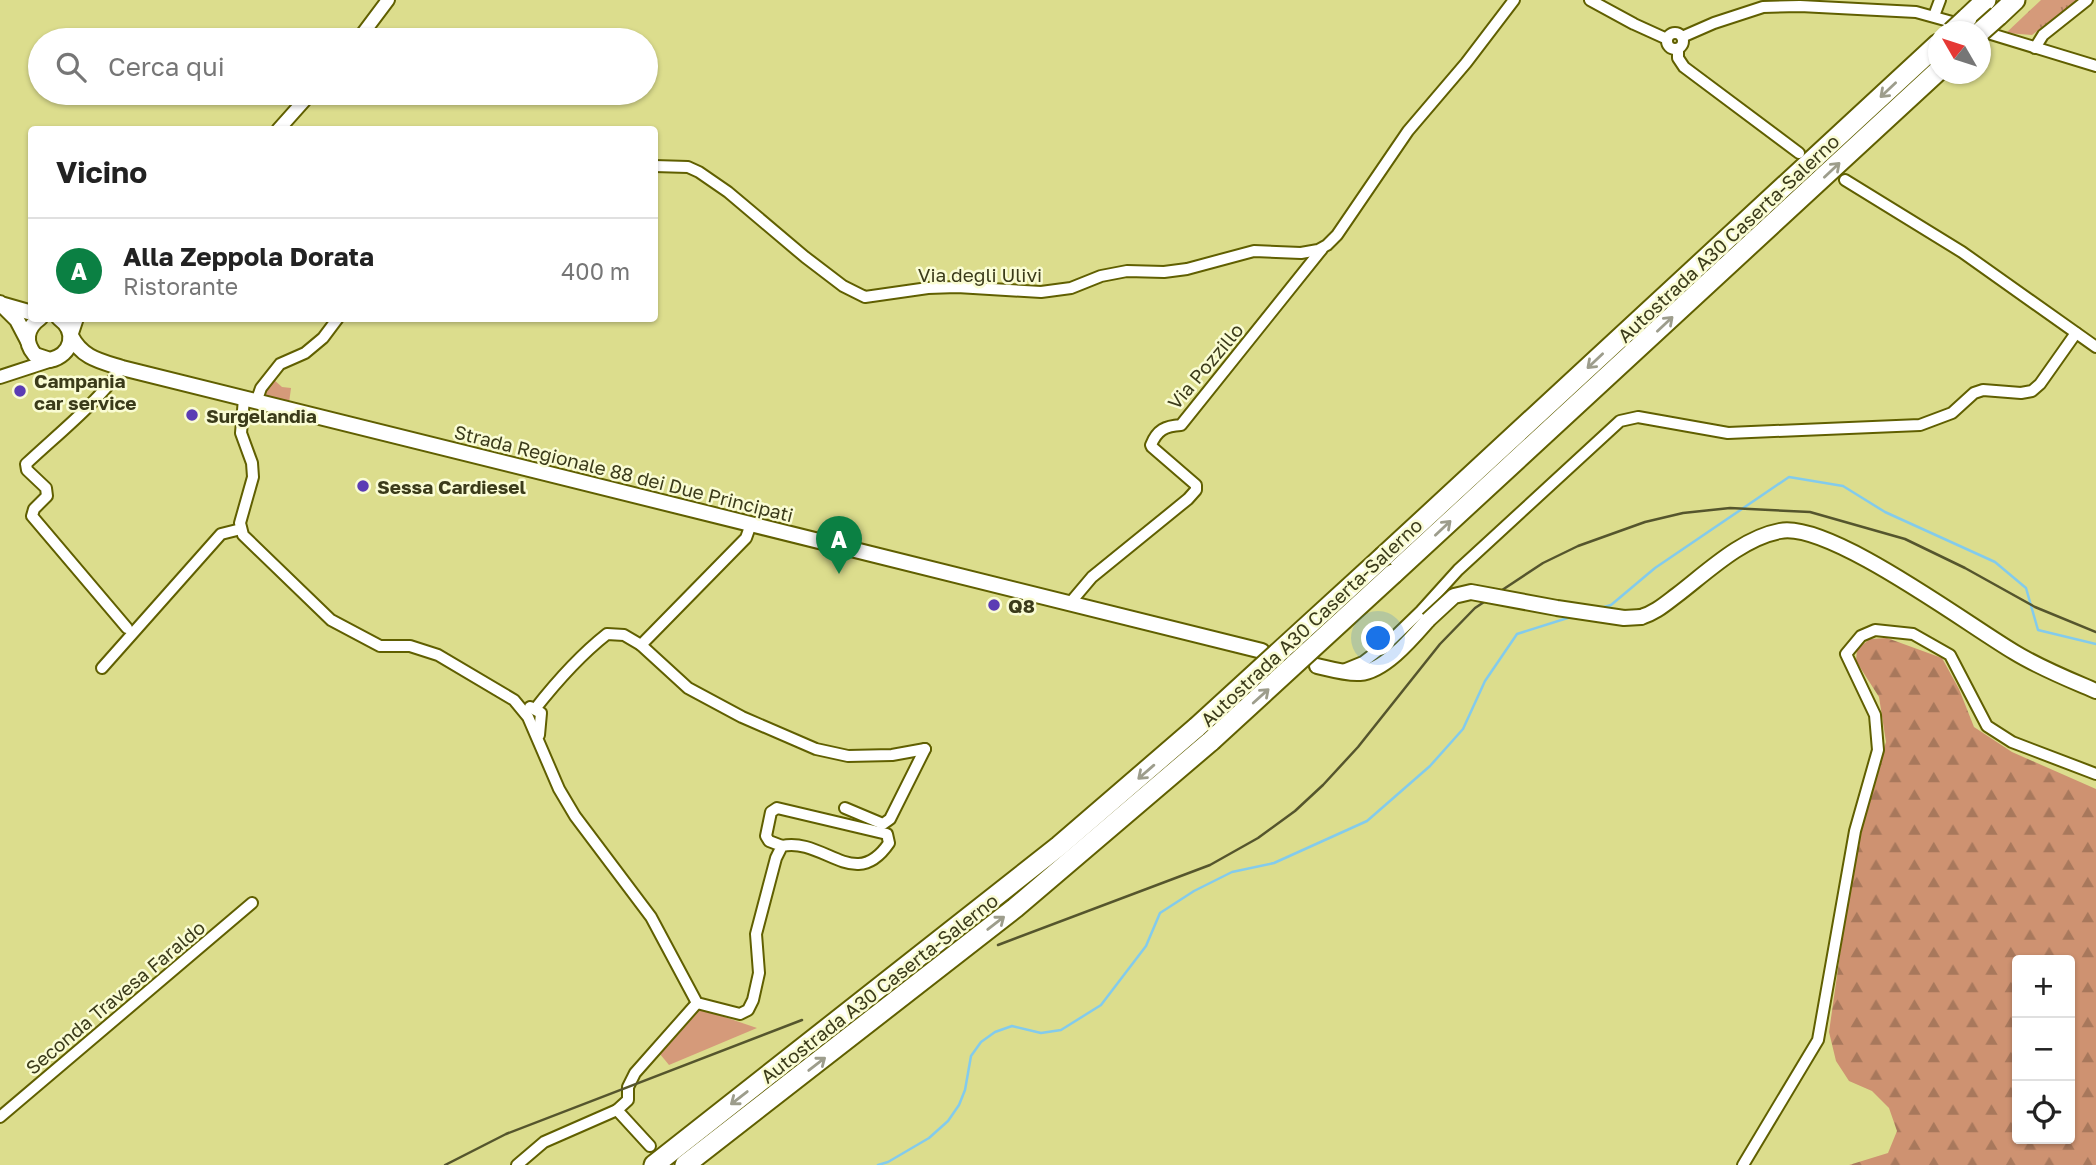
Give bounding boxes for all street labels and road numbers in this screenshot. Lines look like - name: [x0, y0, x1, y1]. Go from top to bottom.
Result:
- street label: Autostrada A30 Caserta-Salerno: [1612, 129, 1844, 347]
- street label: Via degli Ulivi: [918, 263, 1042, 286]
- street label: Via Pozzillo: [1162, 318, 1248, 414]
- street label: Strada Regionale 88 dei Due Principati: [452, 420, 796, 526]
- street label: Autostrada A30 Caserta-Salerno: [1195, 513, 1427, 731]
- street label: Autostrada A30 Caserta-Salerno: [756, 888, 1002, 1088]
- street label: Seconda Travesa Faraldo: [21, 915, 209, 1079]

